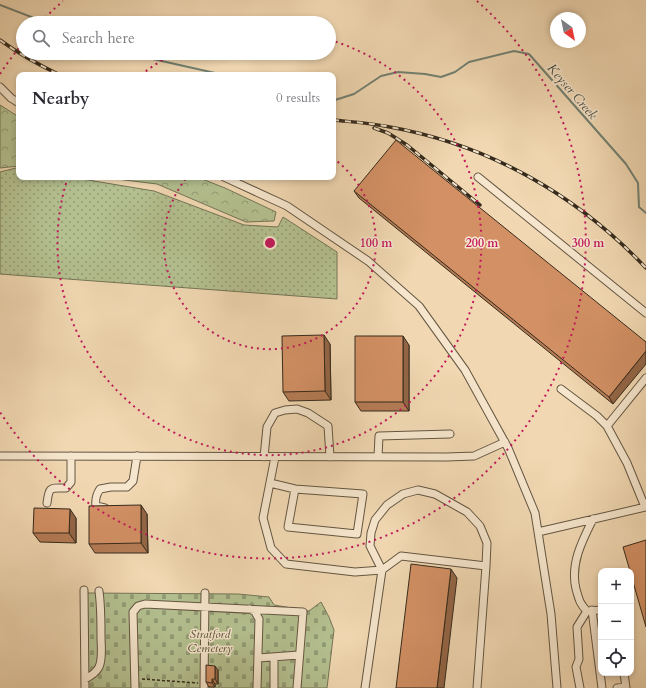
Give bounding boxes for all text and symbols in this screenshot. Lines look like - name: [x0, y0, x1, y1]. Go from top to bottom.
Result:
- north arrow: [550, 12, 586, 48]
- search box: [16, 16, 336, 60]
- icon: search: [30, 27, 52, 49]
- text: Search here: [62, 28, 135, 48]
- water label: Keyser Creek: [543, 60, 602, 124]
- text: Nearby: [32, 87, 89, 110]
- text: 0 results: [276, 89, 320, 107]
- text: 100 m: [360, 235, 393, 251]
- text: 200 m: [466, 235, 499, 251]
- text: 300 m: [572, 235, 605, 251]
- centre of rings: [263, 236, 277, 250]
- map controls: [598, 568, 634, 676]
- button: +: [598, 568, 634, 604]
- button: −: [598, 604, 634, 640]
- park label: Stratford Cemetery: [187, 626, 233, 656]
- button: locate: [598, 640, 634, 676]

